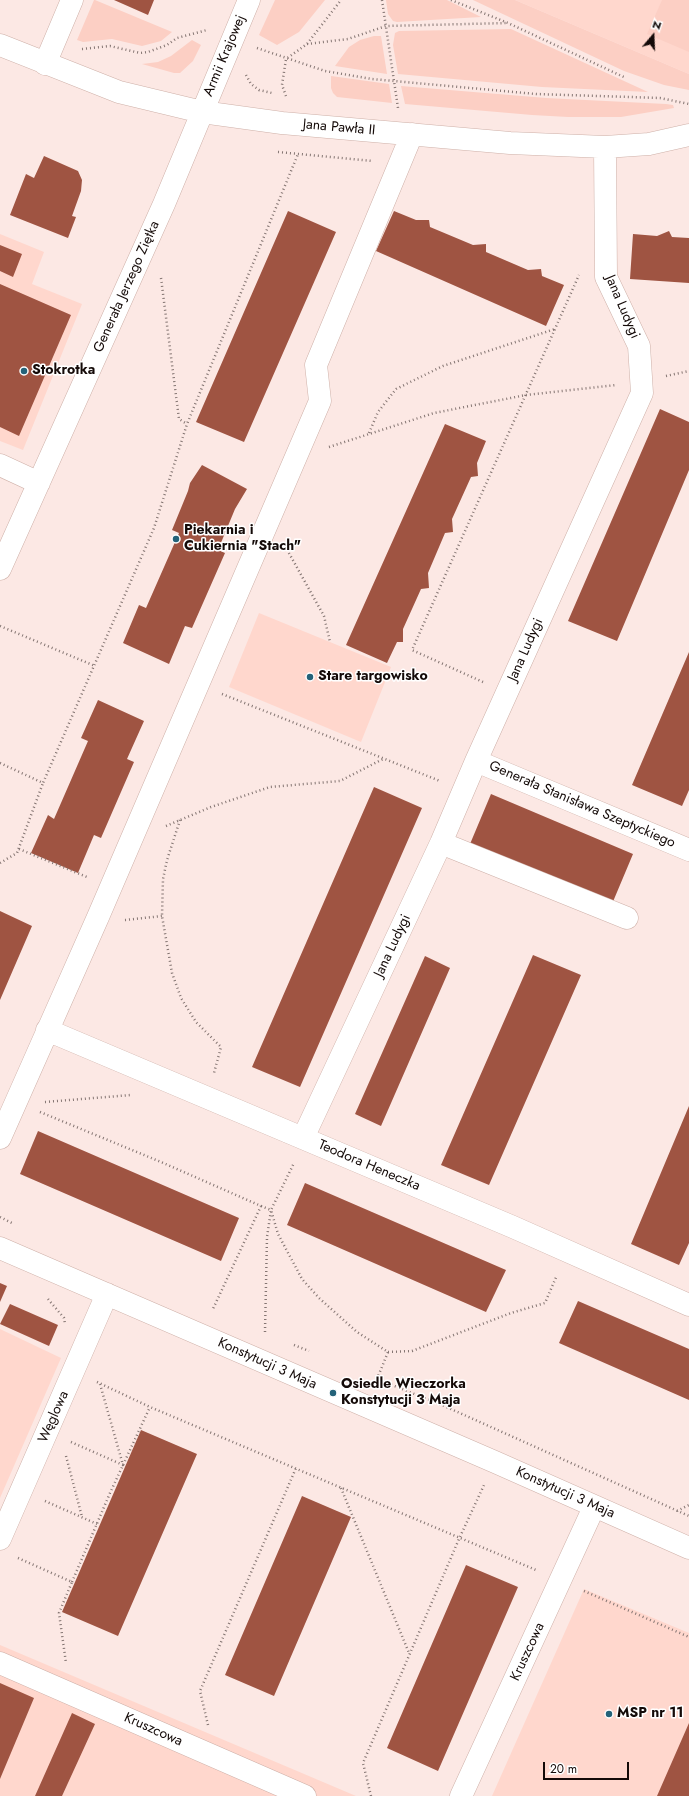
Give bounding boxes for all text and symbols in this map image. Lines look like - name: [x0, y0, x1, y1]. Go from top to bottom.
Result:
- street label: Armii Krajowej: [200, 13, 250, 99]
- north arrow: [633, 16, 673, 56]
- text: N: [650, 16, 664, 34]
- street label: Jana Pawła II: [302, 116, 376, 140]
- street label: Generała Jerzego Ziętka: [90, 219, 164, 355]
- street label: Jana Ludygi: [601, 273, 643, 341]
- place label: Stokrotka: [32, 363, 95, 379]
- marker: Stokrotka: [19, 366, 29, 376]
- place label: Piekarnia i Cukiernia "Stach": [184, 523, 301, 556]
- marker: Piekarnia i Cukiernia "Stach": [171, 534, 181, 544]
- street label: Jana Ludygi: [505, 616, 547, 684]
- place label: Stare targowisko: [318, 669, 428, 685]
- marker: Stare targowisko: [305, 672, 315, 682]
- street label: Generała Stanisława Szeptyckiego: [486, 758, 678, 852]
- street label: Jana Ludygi: [371, 912, 415, 980]
- street label: Teodora Heneczka: [315, 1137, 423, 1195]
- street label: Konstytucji 3 Maja: [215, 1335, 319, 1393]
- place label: Osiedle Wieczorka Konstytucji 3 Maja: [341, 1377, 466, 1410]
- marker: Osiedle Wieczorka Konstytucji 3 Maja: [328, 1388, 338, 1398]
- street label: Węglowa: [35, 1389, 73, 1445]
- street label: Konstytucji 3 Maja: [513, 1464, 617, 1522]
- street label: Kruszcowa: [507, 1620, 549, 1684]
- place label: MSP nr 11: [617, 1706, 683, 1722]
- marker: MSP nr 11: [604, 1709, 614, 1719]
- street label: Kruszcowa: [121, 1710, 185, 1750]
- scale bar: [545, 1754, 631, 1780]
- text: 20 m: [550, 1760, 577, 1778]

